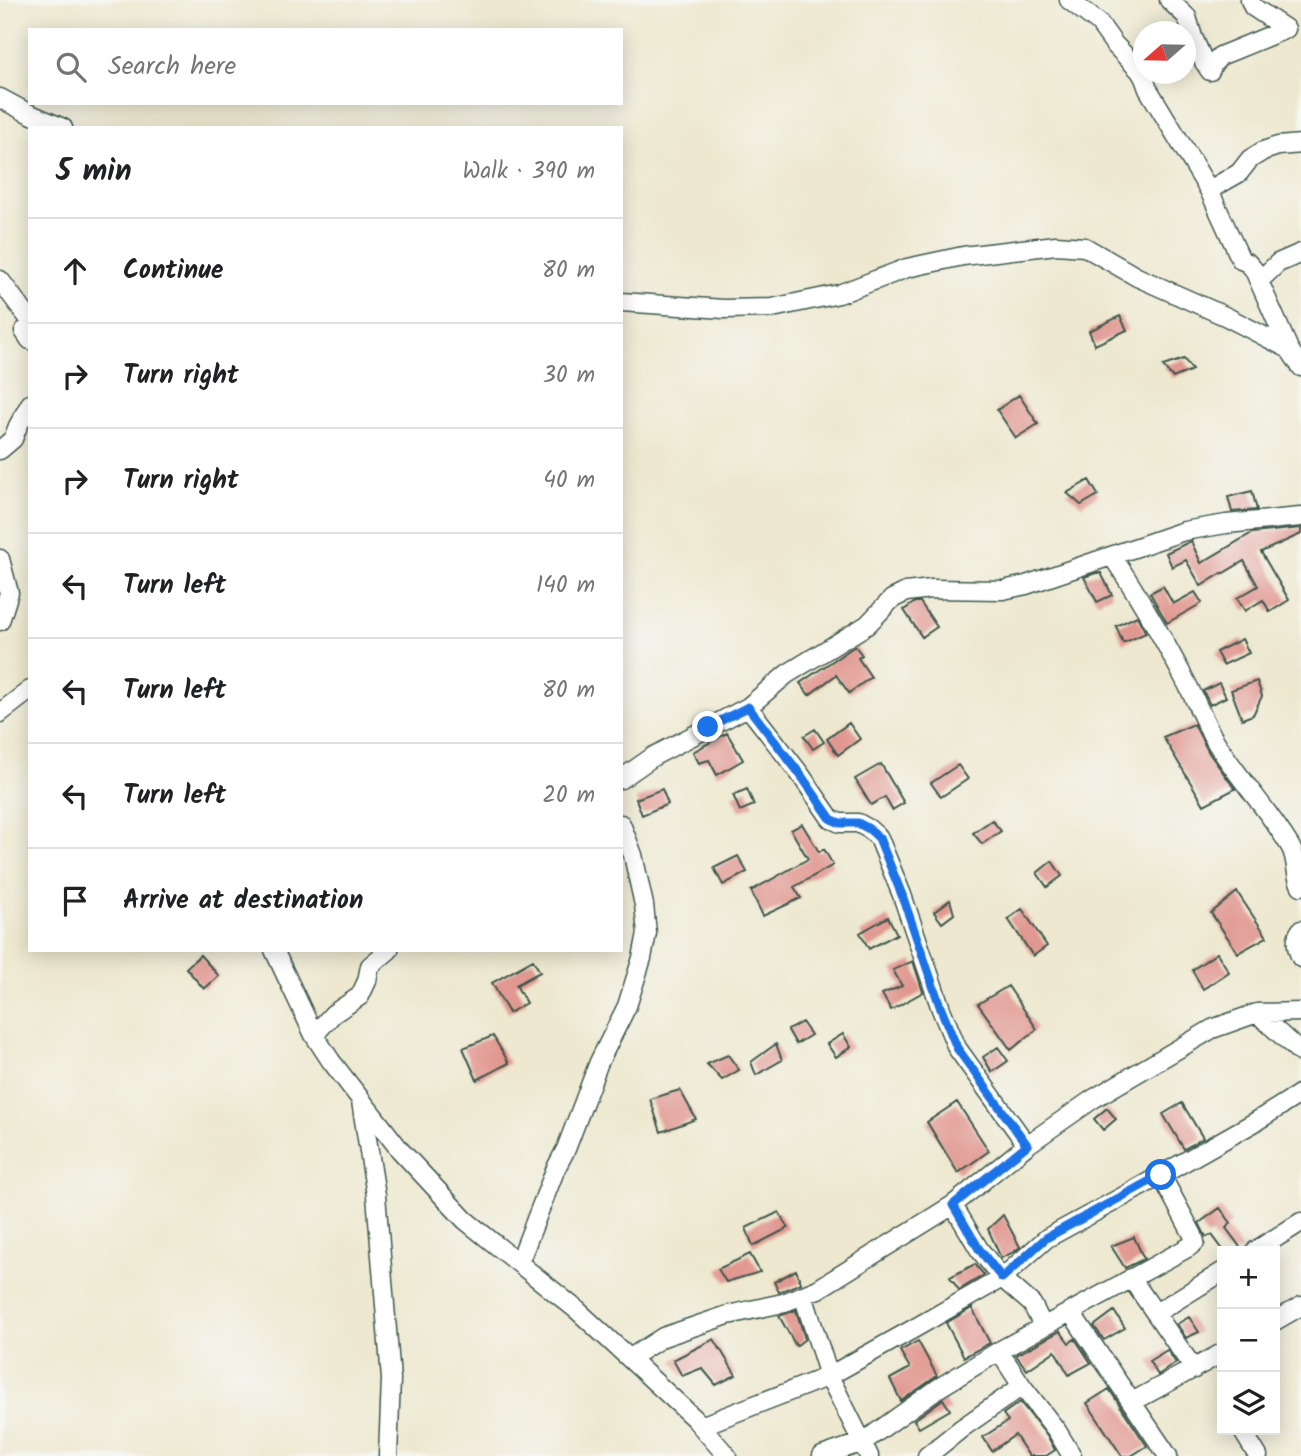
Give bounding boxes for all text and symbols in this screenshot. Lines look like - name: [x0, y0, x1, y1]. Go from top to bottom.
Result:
- north arrow: [1133, 21, 1196, 84]
- search box: [28, 28, 623, 105]
- text: Search here: [108, 46, 236, 88]
- icon: search: [52, 48, 90, 86]
- text: 5 min: [56, 148, 132, 196]
- text: Walk · 390 m: [463, 154, 595, 190]
- text: Continue: [123, 250, 224, 292]
- icon: ahead: [56, 252, 94, 290]
- text: 80 m: [542, 253, 595, 289]
- text: Turn right: [123, 355, 239, 397]
- icon: right: [56, 357, 94, 395]
- text: 30 m: [543, 358, 595, 394]
- text: Turn right: [123, 460, 239, 502]
- icon: right: [56, 462, 94, 500]
- text: 40 m: [543, 463, 595, 499]
- text: Turn left: [123, 565, 226, 607]
- icon: left: [56, 567, 94, 605]
- text: 140 m: [536, 568, 595, 604]
- text: Turn left: [123, 670, 226, 712]
- icon: left: [56, 672, 94, 710]
- text: 80 m: [542, 673, 595, 709]
- route end: [692, 711, 723, 742]
- text: Turn left: [123, 775, 226, 817]
- icon: left: [56, 777, 94, 815]
- text: 20 m: [543, 778, 595, 814]
- text: Arrive at destination: [123, 880, 363, 922]
- icon: arrive: [56, 882, 94, 920]
- route start: [1145, 1159, 1176, 1190]
- map controls: [1217, 1246, 1280, 1435]
- button: +: [1217, 1246, 1280, 1309]
- button: −: [1217, 1309, 1280, 1372]
- button: layers: [1217, 1372, 1280, 1435]

